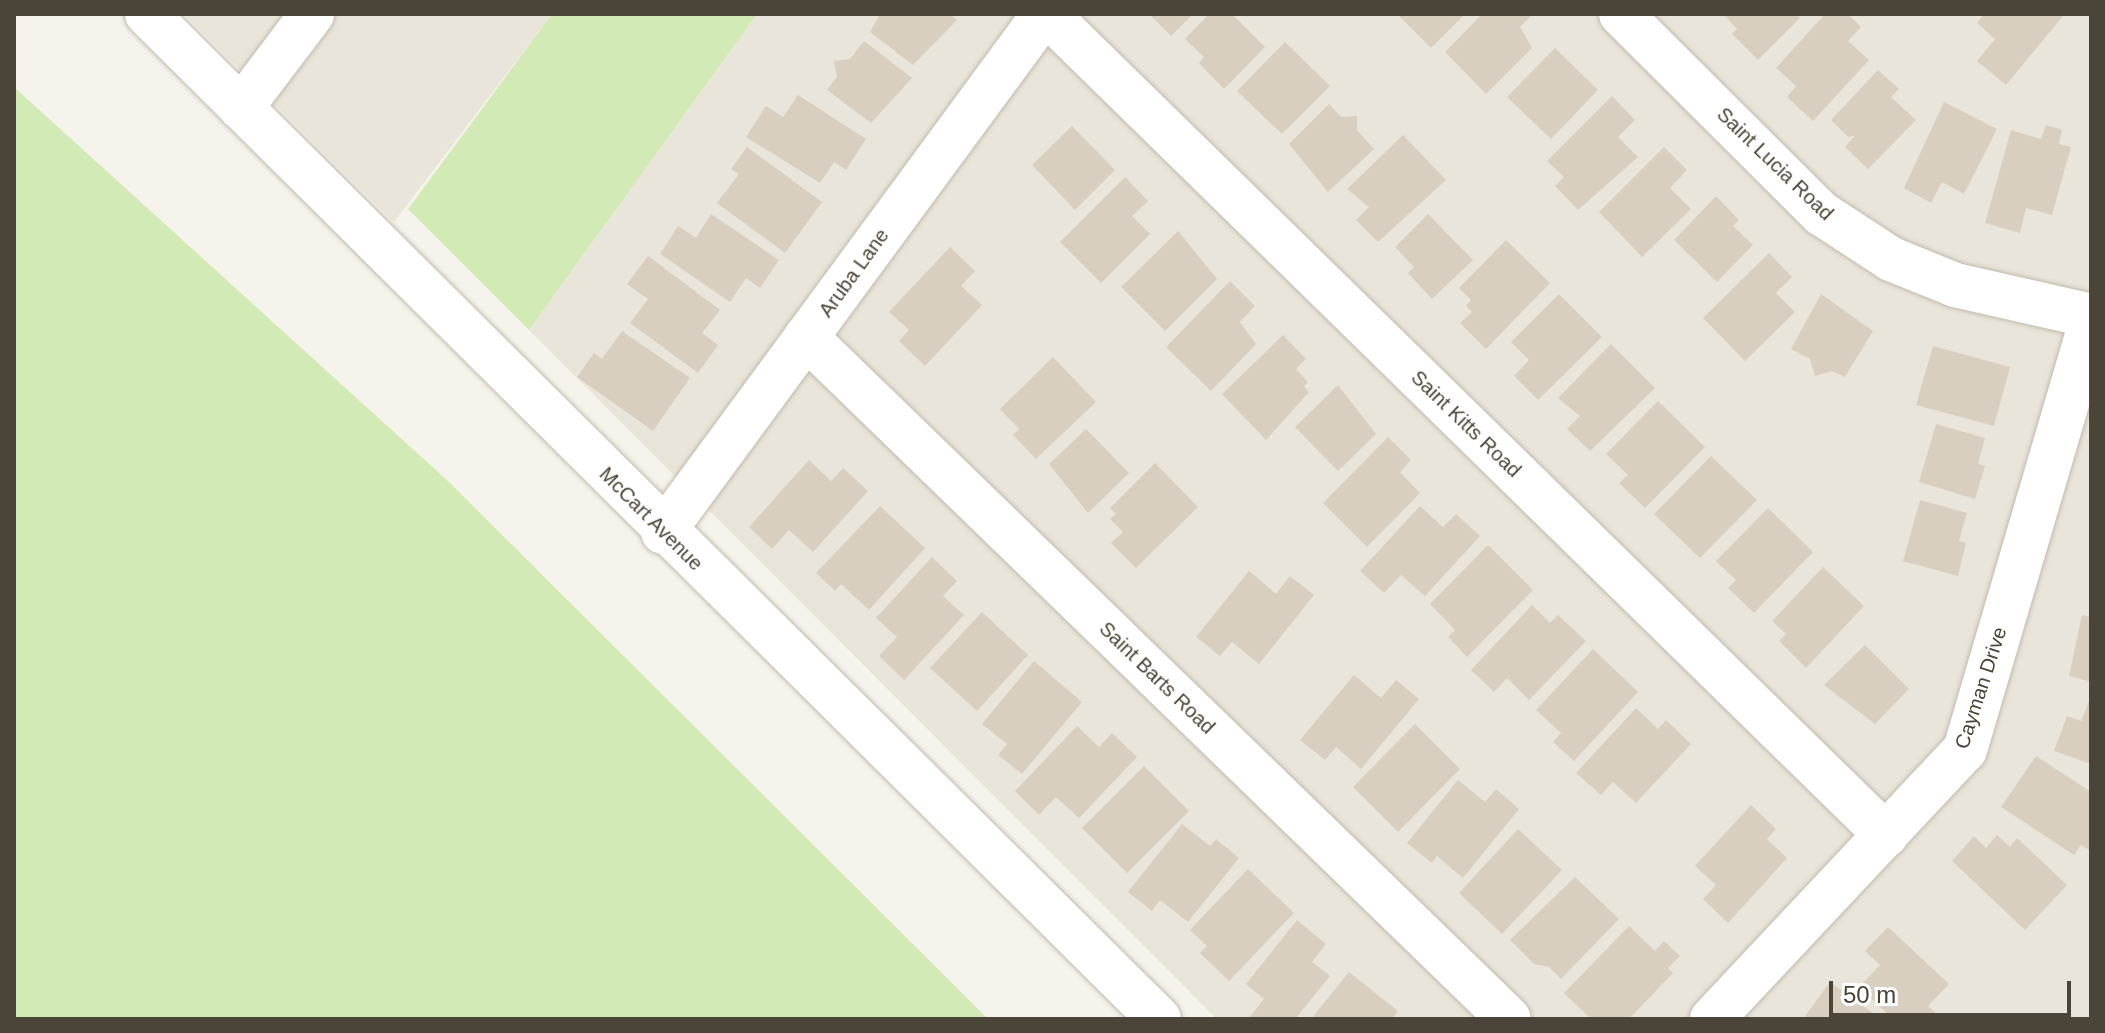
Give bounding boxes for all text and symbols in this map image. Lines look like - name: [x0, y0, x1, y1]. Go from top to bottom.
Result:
- street label: Saint Lucia Road: [1712, 102, 1838, 226]
- street label: Aruba Lane: [814, 224, 894, 322]
- street label: Saint Kitts Road: [1406, 366, 1526, 482]
- street label: McCart Avenue: [594, 462, 708, 576]
- street label: Saint Barts Road: [1094, 617, 1220, 739]
- street label: Cayman Drive: [1950, 624, 2012, 752]
- scale bar: [1833, 965, 2075, 1015]
- text: 50 m: [1843, 981, 1896, 1008]

